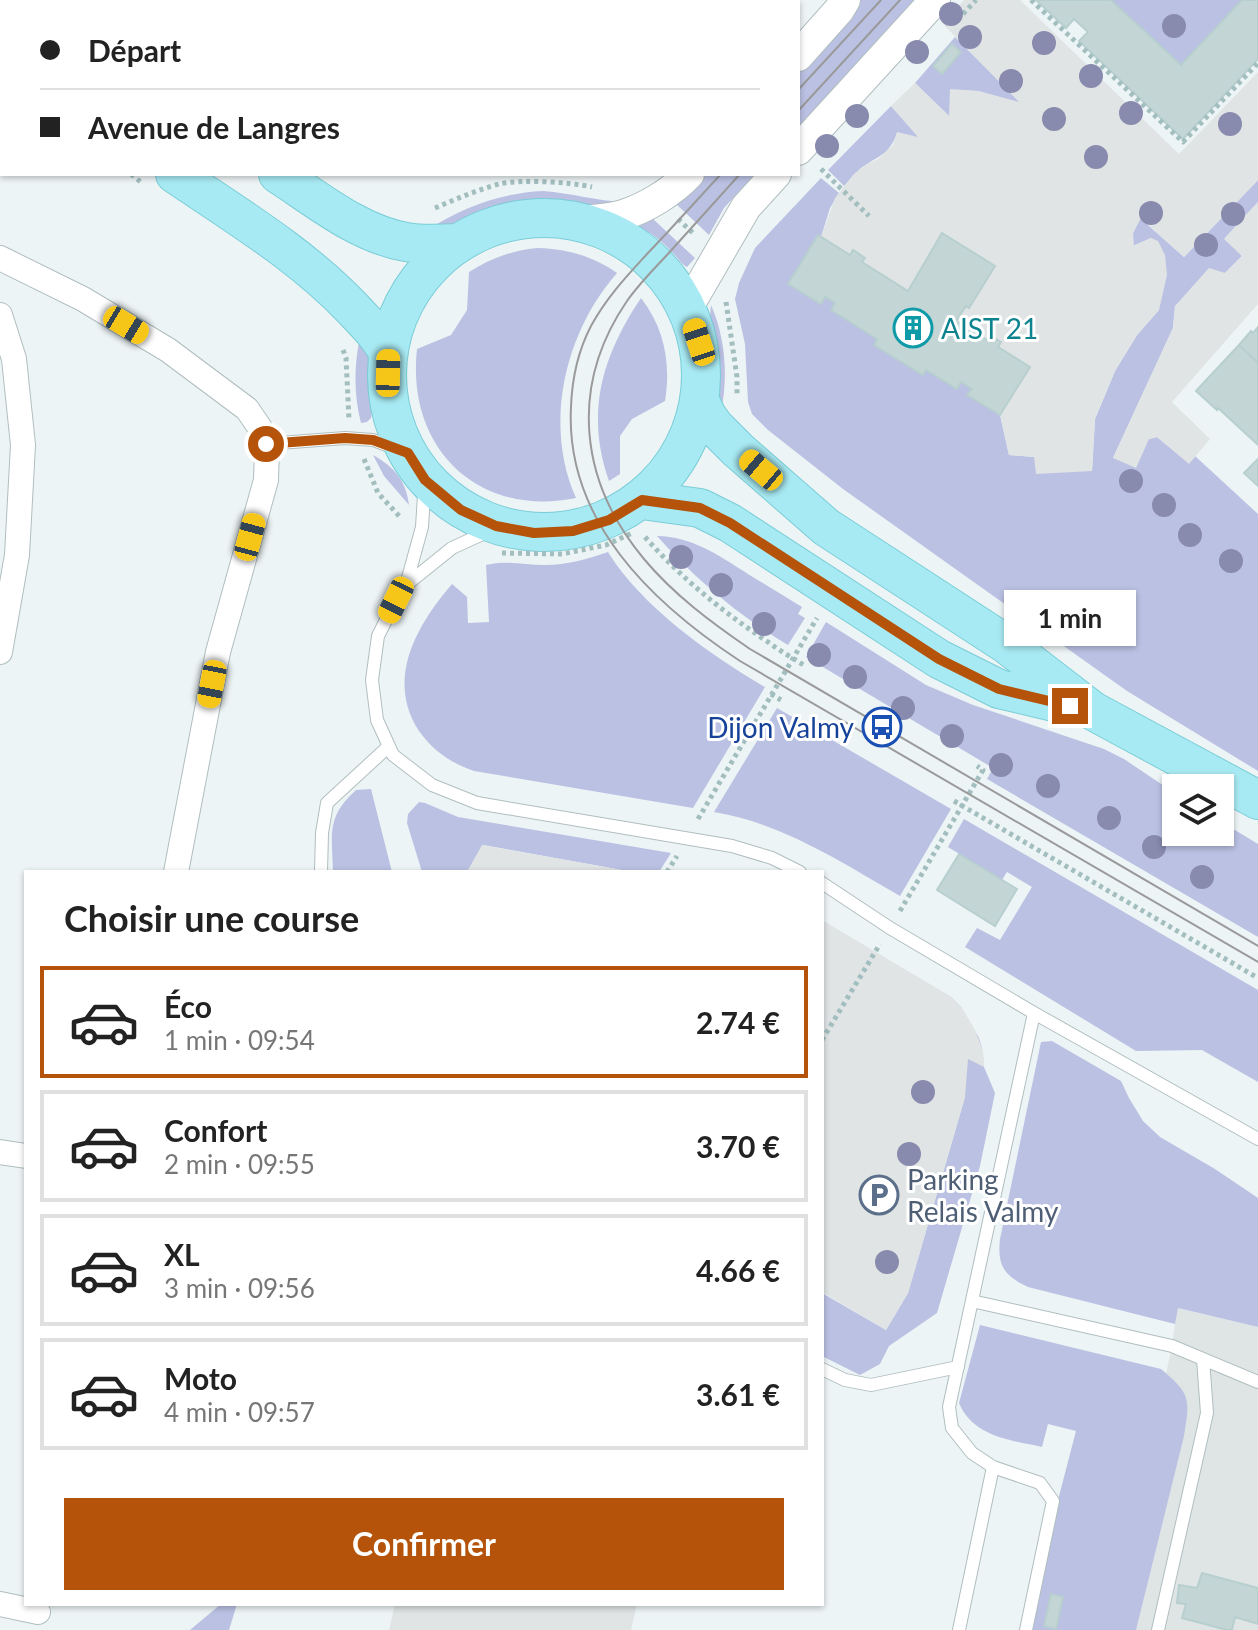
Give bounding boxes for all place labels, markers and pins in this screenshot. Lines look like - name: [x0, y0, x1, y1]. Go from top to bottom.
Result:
- building icon: AIST 21: [892, 307, 934, 349]
- place label: AIST 21: [941, 311, 1038, 345]
- bus stop icon: Dijon Valmy: [861, 706, 903, 748]
- place label: Dijon Valmy: [707, 710, 855, 744]
- place label: Parking Relais Valmy: [907, 1162, 1059, 1228]
- parking icon: Parking Relais Valmy: [858, 1174, 900, 1216]

